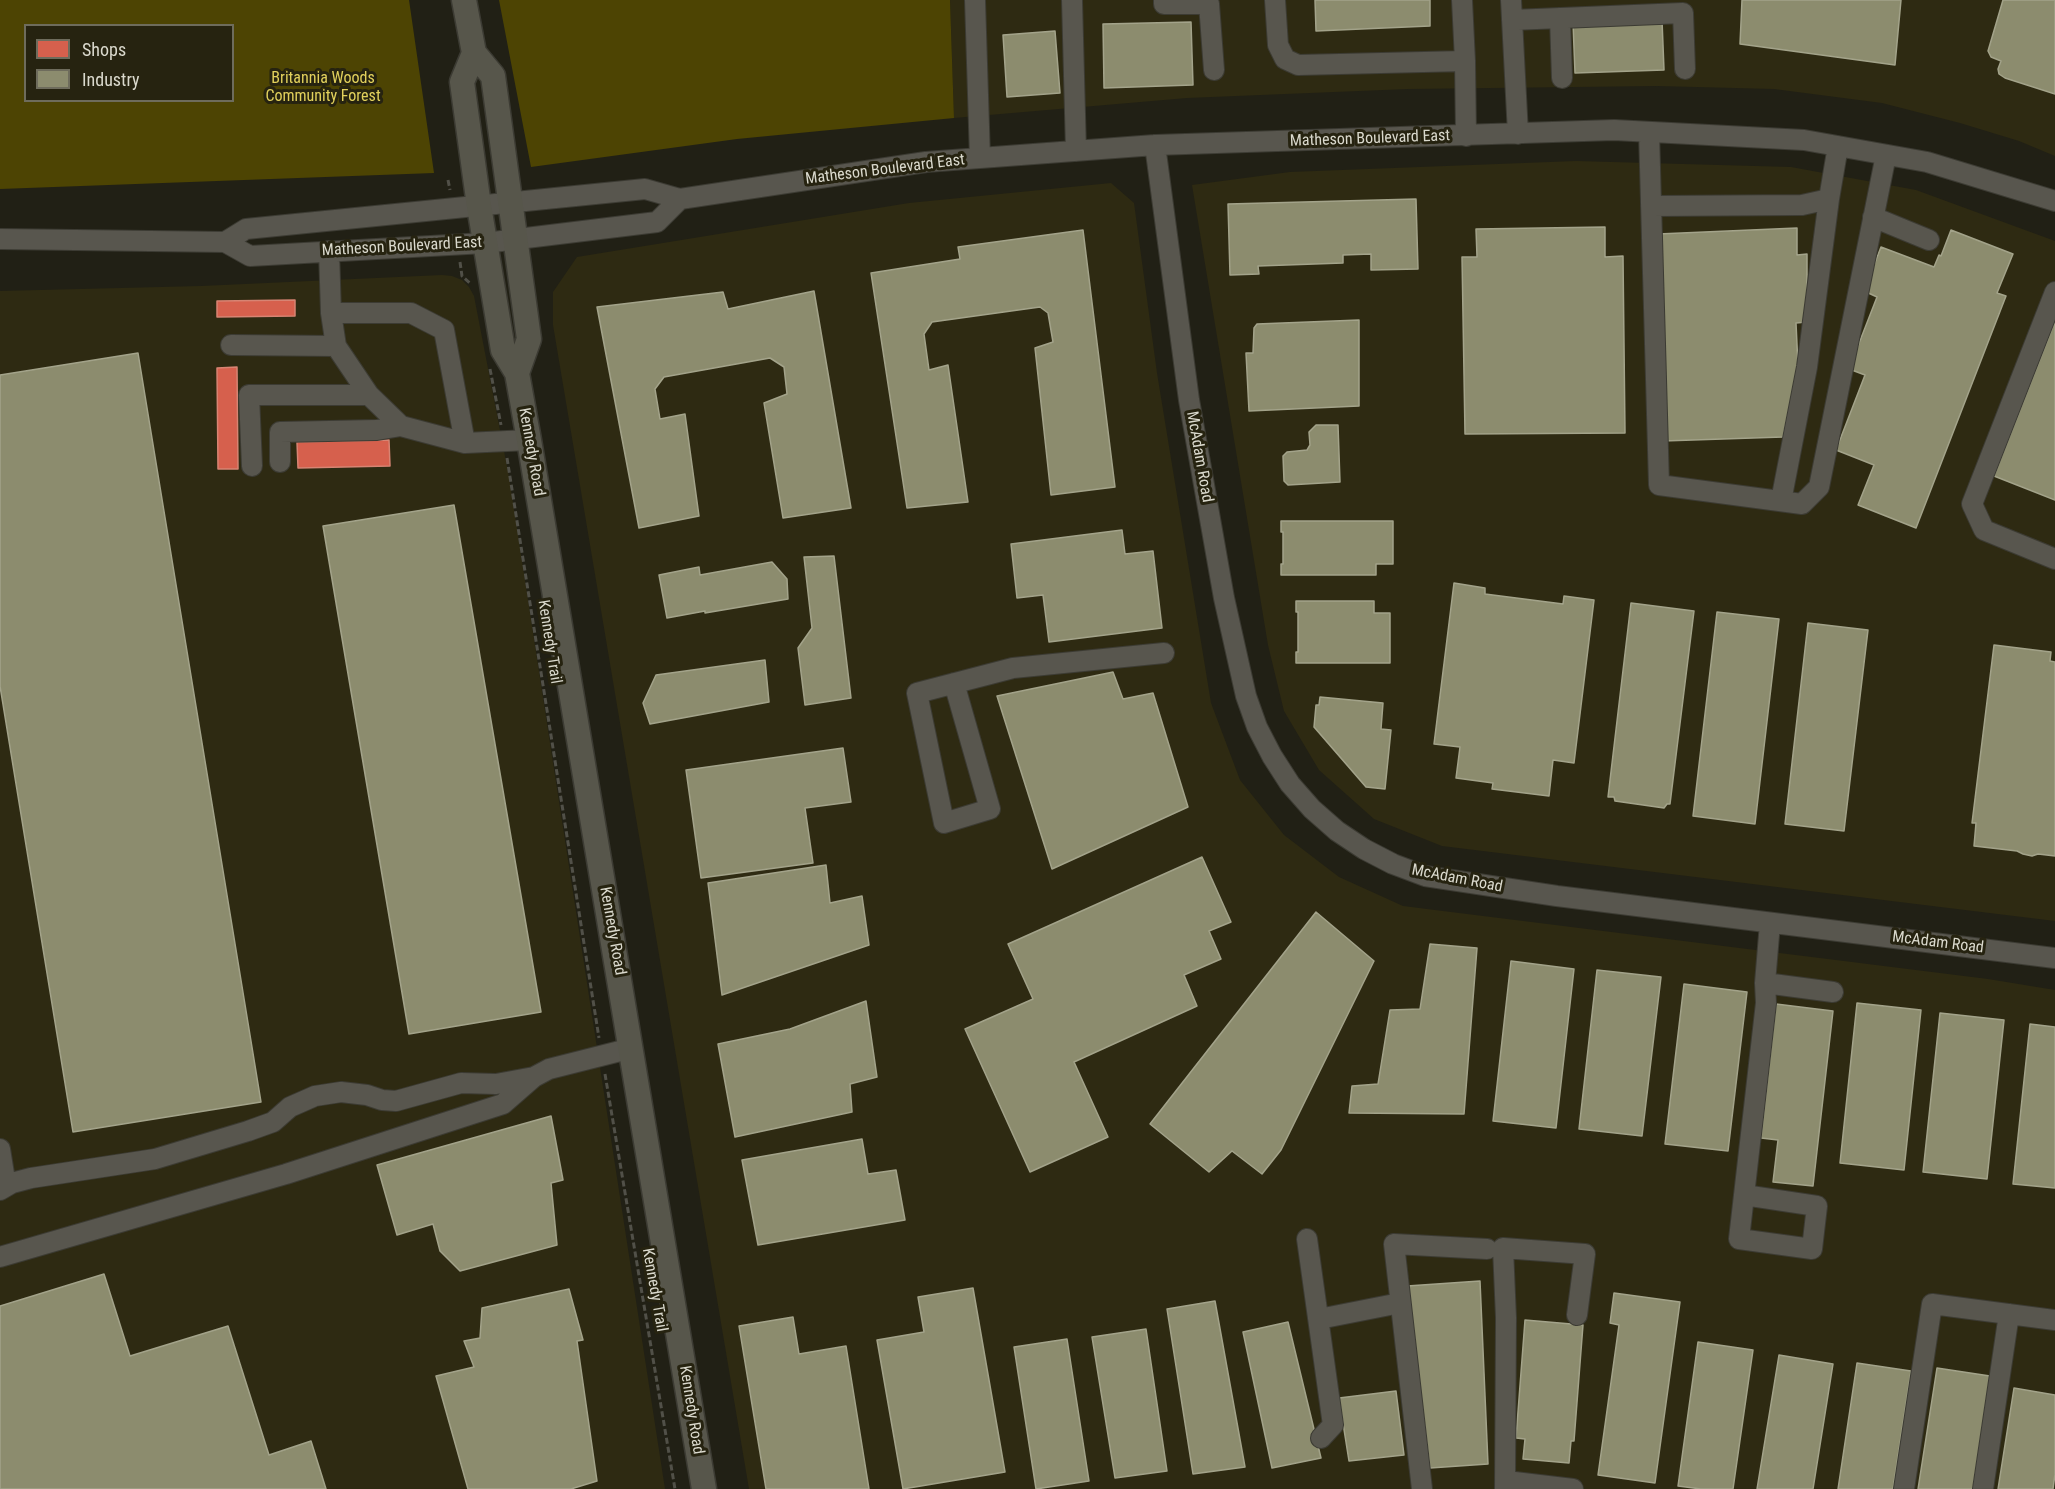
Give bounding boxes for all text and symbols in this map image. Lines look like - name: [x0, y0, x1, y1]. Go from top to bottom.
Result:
- legend: [24, 24, 234, 102]
- text: Shops: [82, 39, 126, 60]
- text: Industry: [82, 69, 140, 90]
- park label: Britannia Woods Community Forest: [265, 69, 381, 107]
- street label: Matheson Boulevard East: [1290, 127, 1450, 151]
- street label: Matheson Boulevard East: [804, 151, 966, 189]
- street label: Matheson Boulevard East: [321, 233, 483, 261]
- street label: Kennedy Road: [514, 406, 548, 498]
- street label: McAdam Road: [1182, 410, 1216, 504]
- street label: Kennedy Trail: [533, 599, 565, 685]
- street label: McAdam Road: [1410, 861, 1504, 897]
- street label: Kennedy Road: [595, 885, 629, 977]
- street label: McAdam Road: [1891, 928, 1985, 958]
- street label: Kennedy Trail: [637, 1247, 671, 1333]
- street label: Kennedy Road: [675, 1364, 707, 1456]

